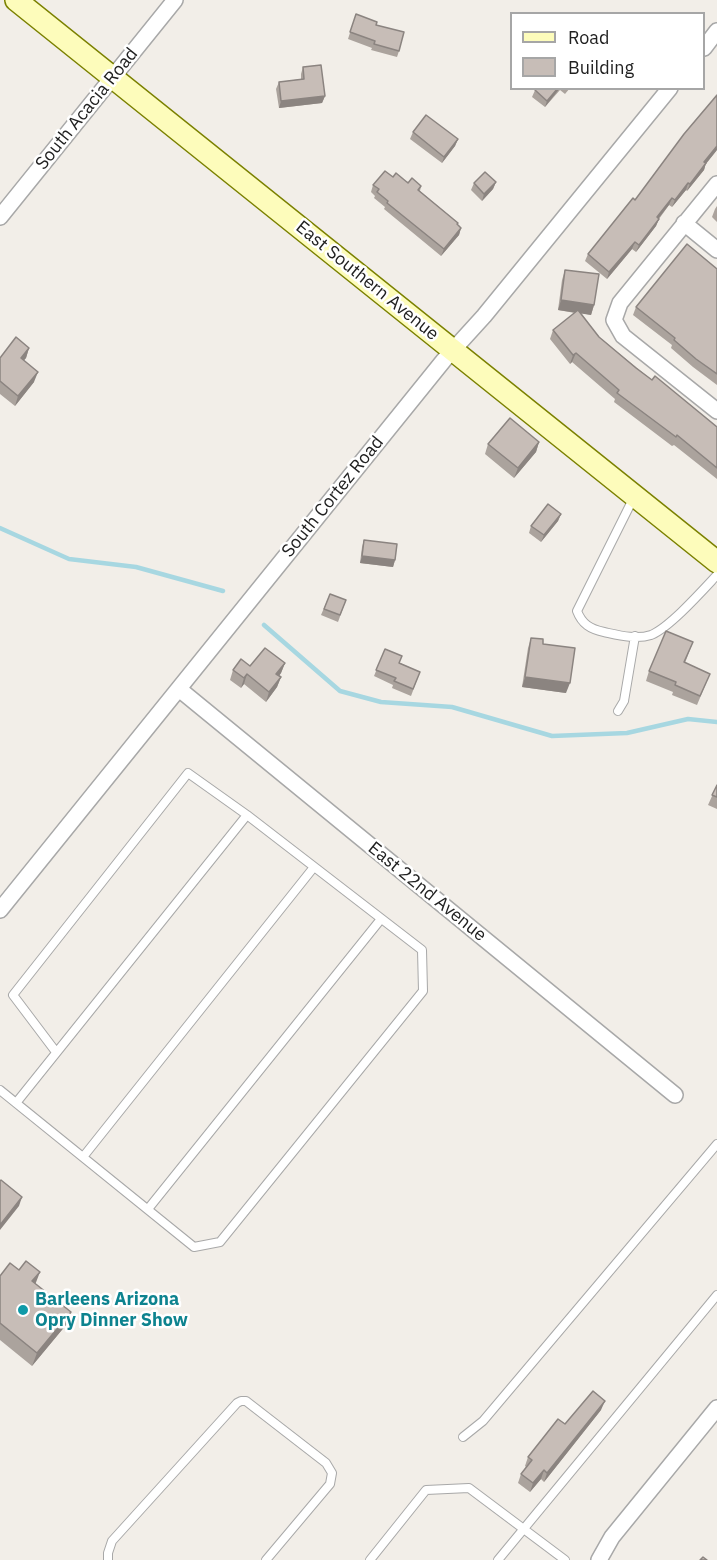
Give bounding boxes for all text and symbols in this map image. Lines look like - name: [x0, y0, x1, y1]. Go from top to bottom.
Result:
- legend: [510, 12, 705, 90]
- text: Road: [568, 26, 609, 49]
- street label: South Acacia Road: [31, 44, 143, 174]
- text: Building: [568, 56, 634, 79]
- street label: East Southern Avenue: [291, 217, 443, 345]
- street label: South Cortez Road: [278, 432, 388, 562]
- street label: East 22nd Avenue: [364, 838, 490, 946]
- place label: Barleens Arizona Opry Dinner Show: [35, 1289, 188, 1332]
- marker: Barleens Arizona Opry Dinner Show: [16, 1303, 30, 1317]

